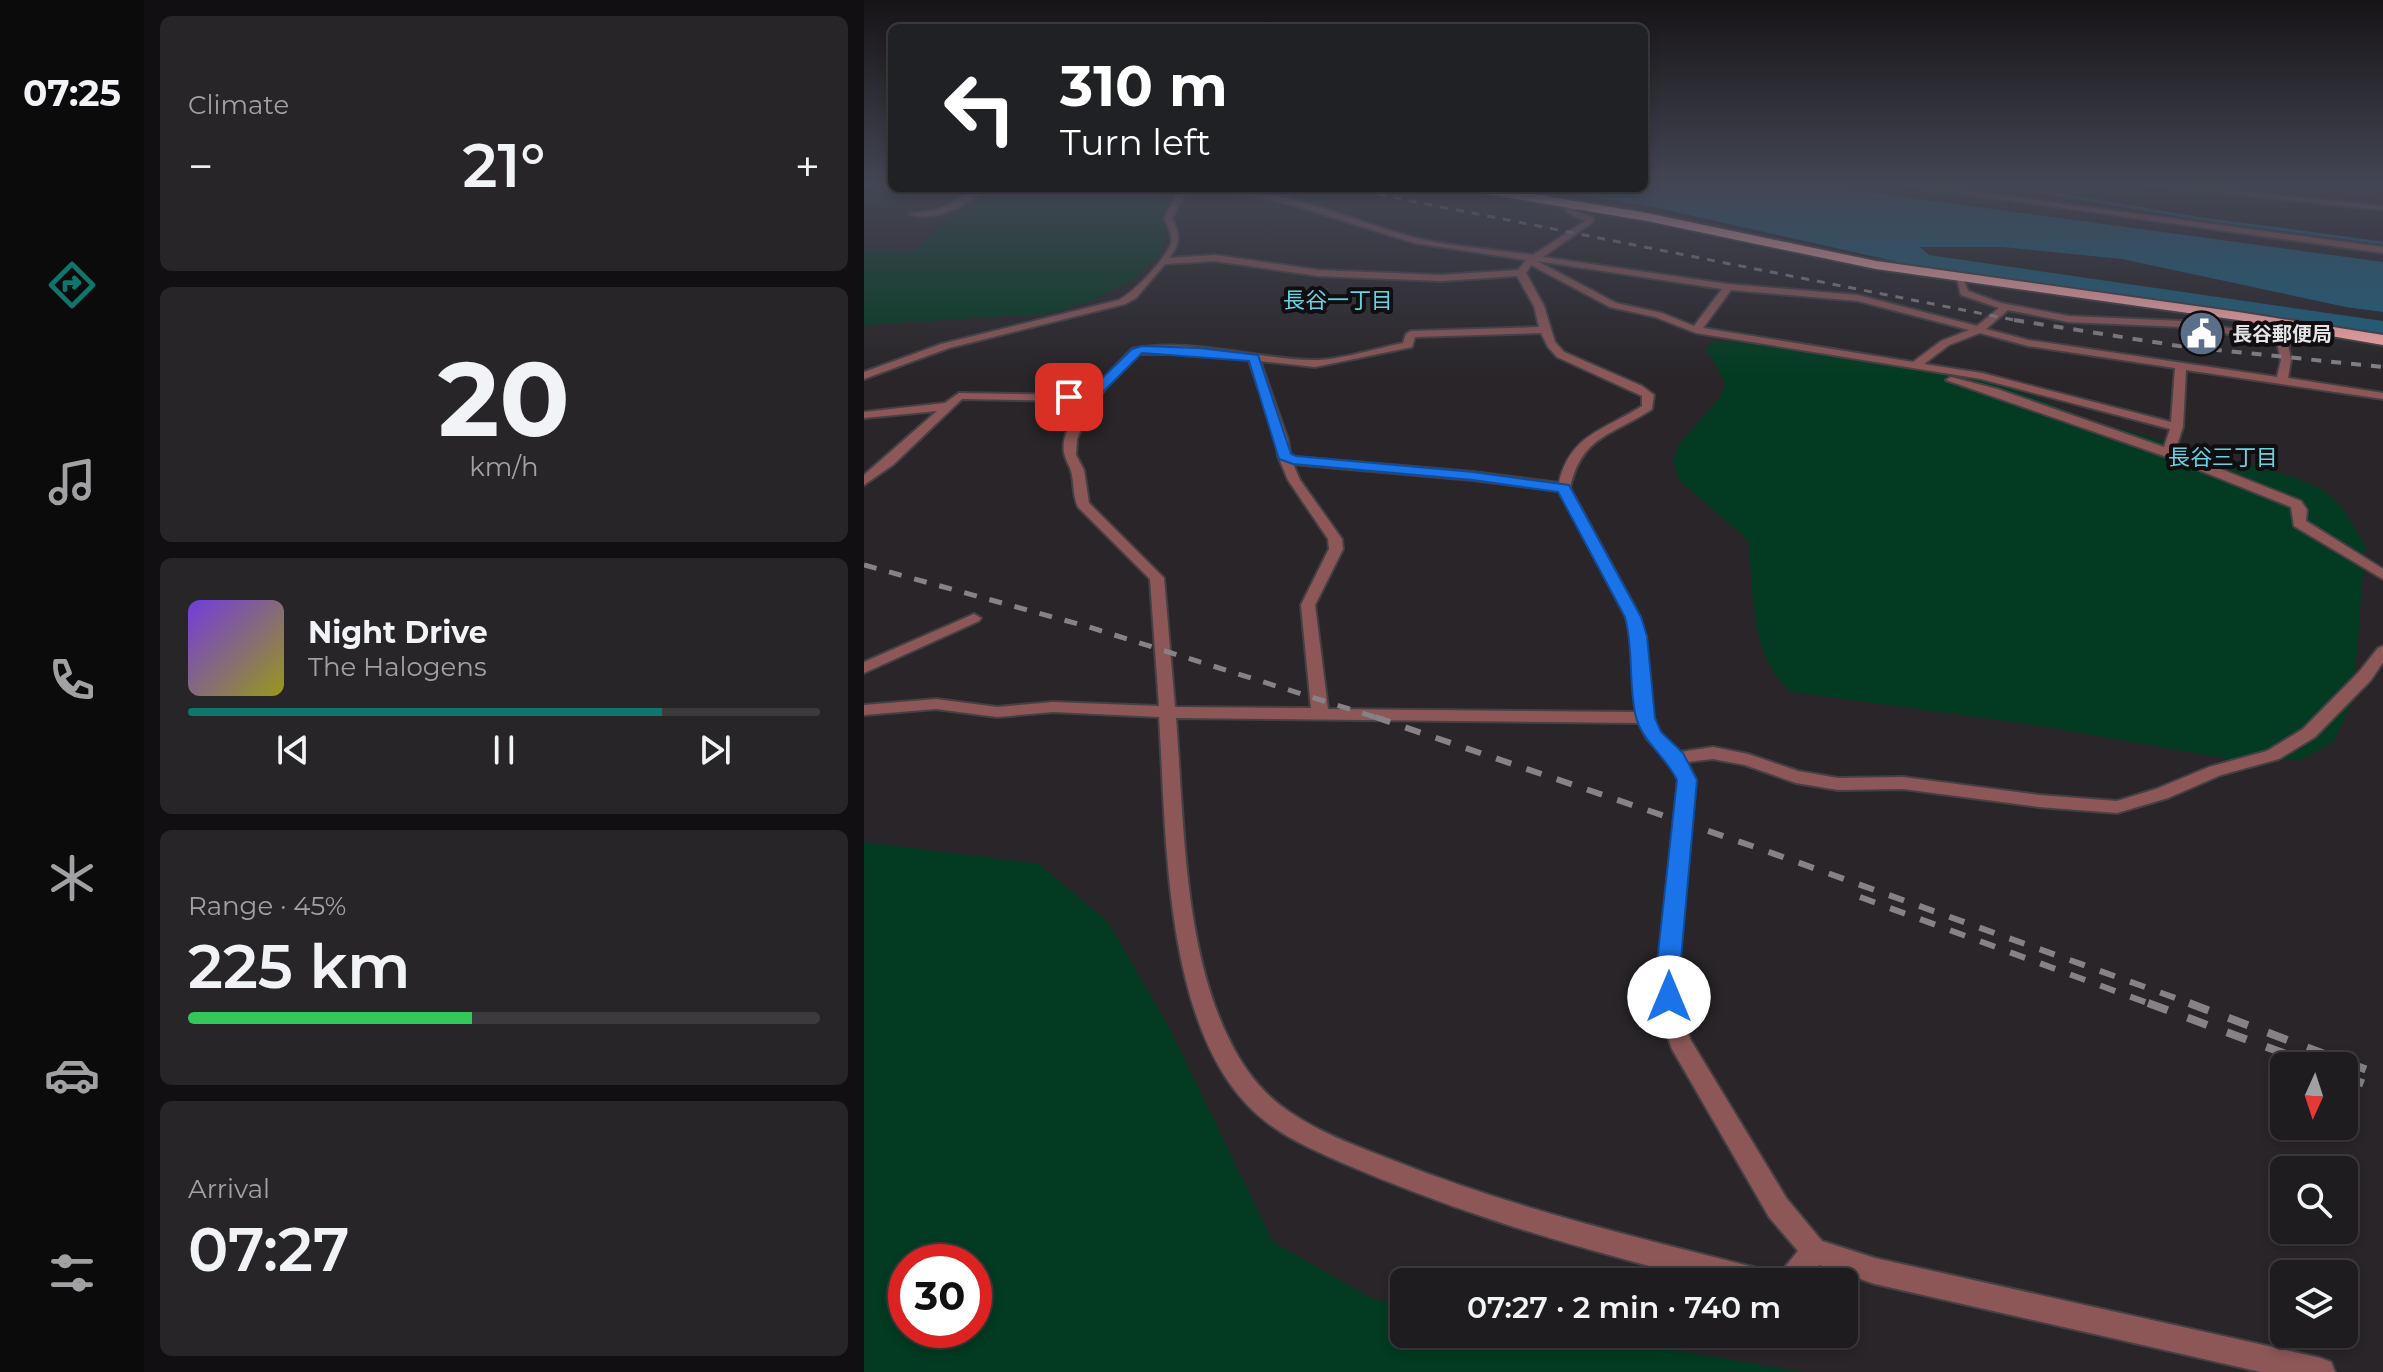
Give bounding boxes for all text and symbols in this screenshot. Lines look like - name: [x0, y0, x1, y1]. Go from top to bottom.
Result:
- text: 310 m: [1060, 52, 1228, 120]
- icon: left: [928, 56, 1032, 160]
- text: 07:25: [23, 71, 121, 115]
- text: Climate: [188, 89, 289, 121]
- text: Turn left: [1060, 120, 1211, 164]
- text: 21°: [463, 129, 545, 202]
- text: −: [188, 139, 213, 193]
- text: +: [795, 139, 820, 193]
- icon: directions: [44, 257, 100, 313]
- district label: 長谷一丁目: [1283, 287, 1393, 314]
- public building icon: 長谷郵便局: [2177, 310, 2225, 358]
- place label: 長谷郵便局: [2232, 322, 2332, 346]
- text: 20: [438, 335, 570, 462]
- pin: [1035, 363, 1103, 431]
- icon: arrive: [1047, 375, 1091, 419]
- district label: 長谷三丁目: [2168, 444, 2278, 471]
- text: km/h: [469, 451, 539, 483]
- icon: music: [44, 454, 100, 510]
- text: Night Drive: [308, 614, 488, 651]
- text: The Halogens: [308, 651, 487, 683]
- icon: phone: [44, 652, 100, 708]
- icon: previous: [271, 728, 315, 772]
- icon: pause: [482, 728, 526, 772]
- icon: next: [693, 728, 737, 772]
- icon: climate: [44, 850, 100, 906]
- text: Range · 45%: [188, 890, 346, 922]
- text: 225 km: [188, 930, 410, 1003]
- position arrow: [1627, 955, 1711, 1039]
- icon: car: [44, 1047, 100, 1103]
- north arrow: [2270, 1052, 2358, 1140]
- map controls: [2270, 1052, 2358, 1348]
- button: search: [2270, 1156, 2358, 1244]
- text: Arrival: [188, 1173, 270, 1205]
- text: 07:27: [188, 1213, 349, 1286]
- speed limit sign: 30: [888, 1244, 992, 1348]
- icon: filters: [44, 1245, 100, 1301]
- button: layers: [2270, 1260, 2358, 1348]
- text: 07:27 · 2 min · 740 m: [1467, 1289, 1781, 1326]

